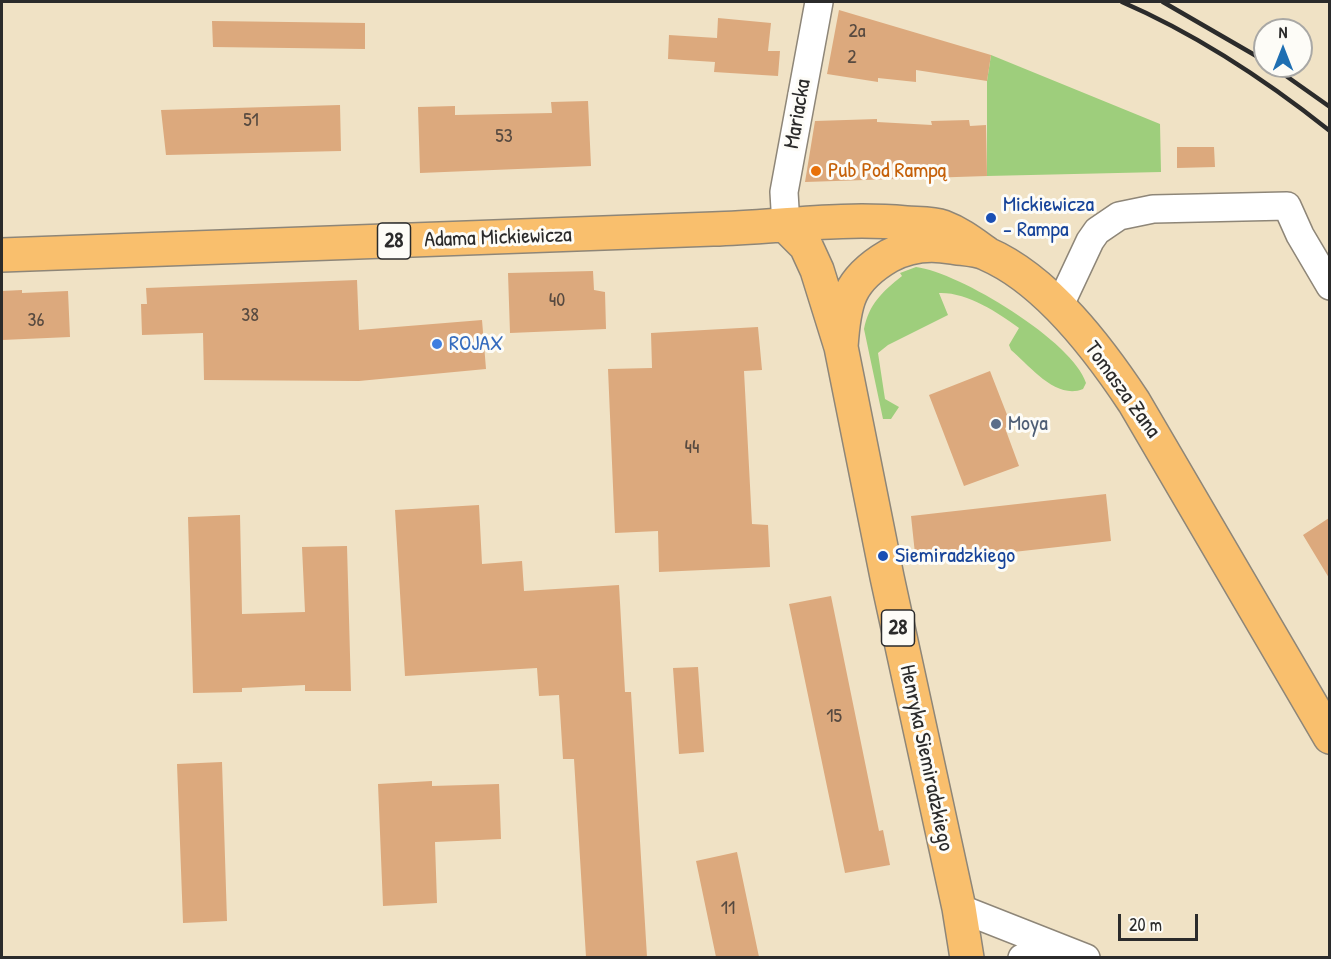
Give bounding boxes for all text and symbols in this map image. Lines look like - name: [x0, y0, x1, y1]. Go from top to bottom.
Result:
- north arrow: [1253, 18, 1313, 78]
- house number: 2a: [848, 20, 866, 44]
- text: N: [1279, 21, 1287, 43]
- house number: 2: [847, 46, 857, 70]
- street label: Mariacka: [779, 77, 817, 151]
- house number: 51: [243, 109, 259, 133]
- house number: 53: [495, 125, 513, 149]
- place label: Pub Pod Rampą: [828, 158, 946, 184]
- marker: Pub Pod Rampą: [809, 164, 823, 178]
- place label: Mickiewicza - Rampa: [1003, 192, 1094, 243]
- marker: Mickiewicza - Rampa: [984, 211, 998, 225]
- street label: Adama Mickiewicza: [424, 222, 572, 254]
- road number: 28: [378, 223, 410, 259]
- house number: 40: [549, 289, 565, 313]
- house number: 38: [241, 304, 259, 328]
- house number: 36: [28, 309, 44, 333]
- place label: ROJAX: [449, 331, 503, 357]
- marker: ROJAX: [430, 337, 444, 351]
- street label: Tomasza Zana: [1078, 337, 1166, 443]
- place label: Moya: [1008, 411, 1048, 437]
- marker: Moya: [989, 417, 1003, 431]
- house number: 44: [685, 436, 699, 460]
- place label: Siemiradzkiego: [895, 543, 1015, 569]
- marker: Siemiradzkiego: [876, 549, 890, 563]
- road number: 28: [882, 610, 914, 646]
- street label: Henryka Siemiradzkiego: [893, 662, 959, 854]
- house number: 15: [826, 705, 842, 729]
- house number: 11: [721, 897, 735, 921]
- scale bar: [1121, 902, 1200, 940]
- text: 20 m: [1129, 912, 1162, 937]

